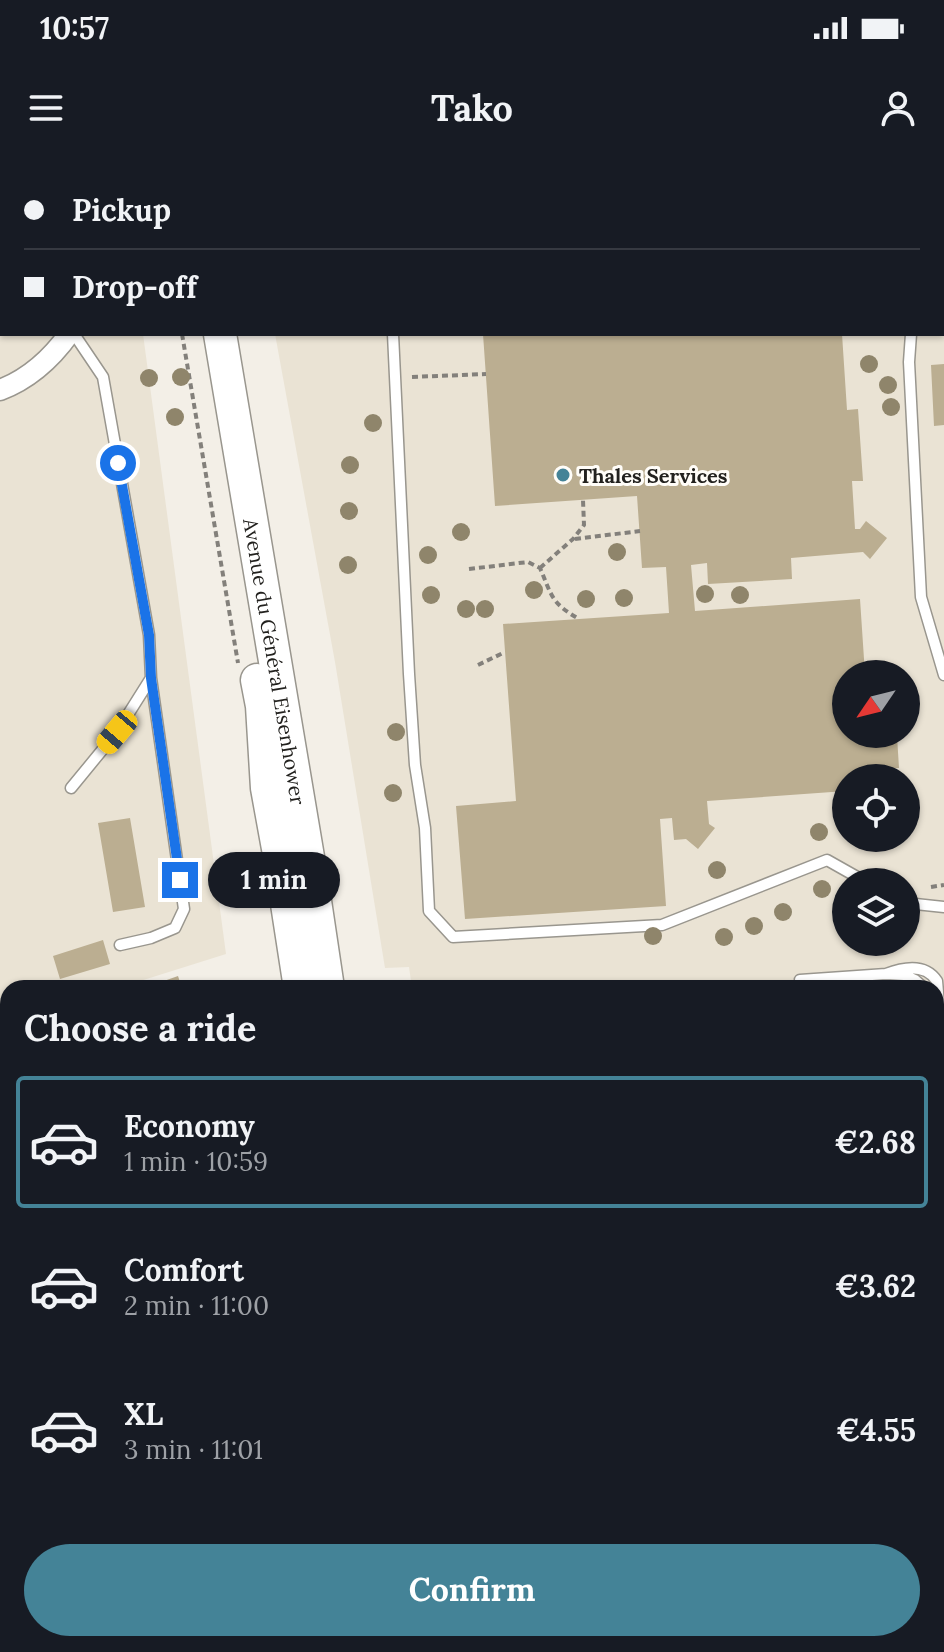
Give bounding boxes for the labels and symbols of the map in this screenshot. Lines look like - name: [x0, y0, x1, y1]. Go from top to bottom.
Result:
- route start: [100, 445, 136, 481]
- place label: Thales Services: [579, 463, 728, 488]
- marker: Thales Services: [554, 466, 572, 484]
- street label: Avenue du Général Eisenhower: [239, 515, 312, 807]
- north arrow: [832, 660, 920, 748]
- car: [92, 706, 142, 758]
- callout: 1 min: [208, 852, 340, 908]
- route end: [162, 862, 198, 898]

